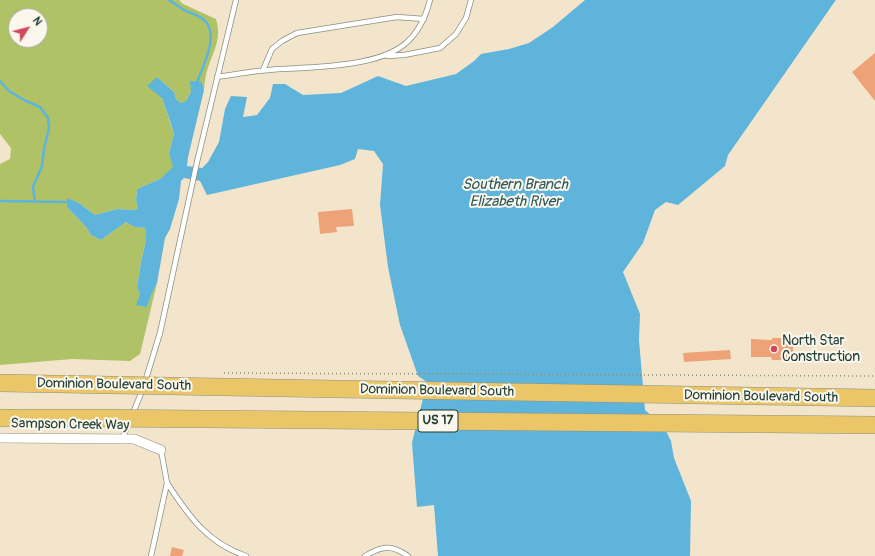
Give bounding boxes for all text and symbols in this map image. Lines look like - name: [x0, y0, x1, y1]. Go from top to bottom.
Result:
- north arrow: [8, 8, 48, 48]
- text: N: [30, 14, 45, 28]
- water label: Southern Branch Elizabeth River: [462, 176, 568, 211]
- place label: North Star Construction: [782, 333, 860, 366]
- marker: North Star Construction: [769, 344, 779, 354]
- street label: Dominion Boulevard South: [37, 375, 191, 395]
- street label: Dominion Boulevard South: [360, 381, 514, 401]
- street label: Dominion Boulevard South: [684, 387, 838, 407]
- road number: US 17: [418, 410, 458, 432]
- street label: Sampson Creek Way: [10, 416, 130, 434]

